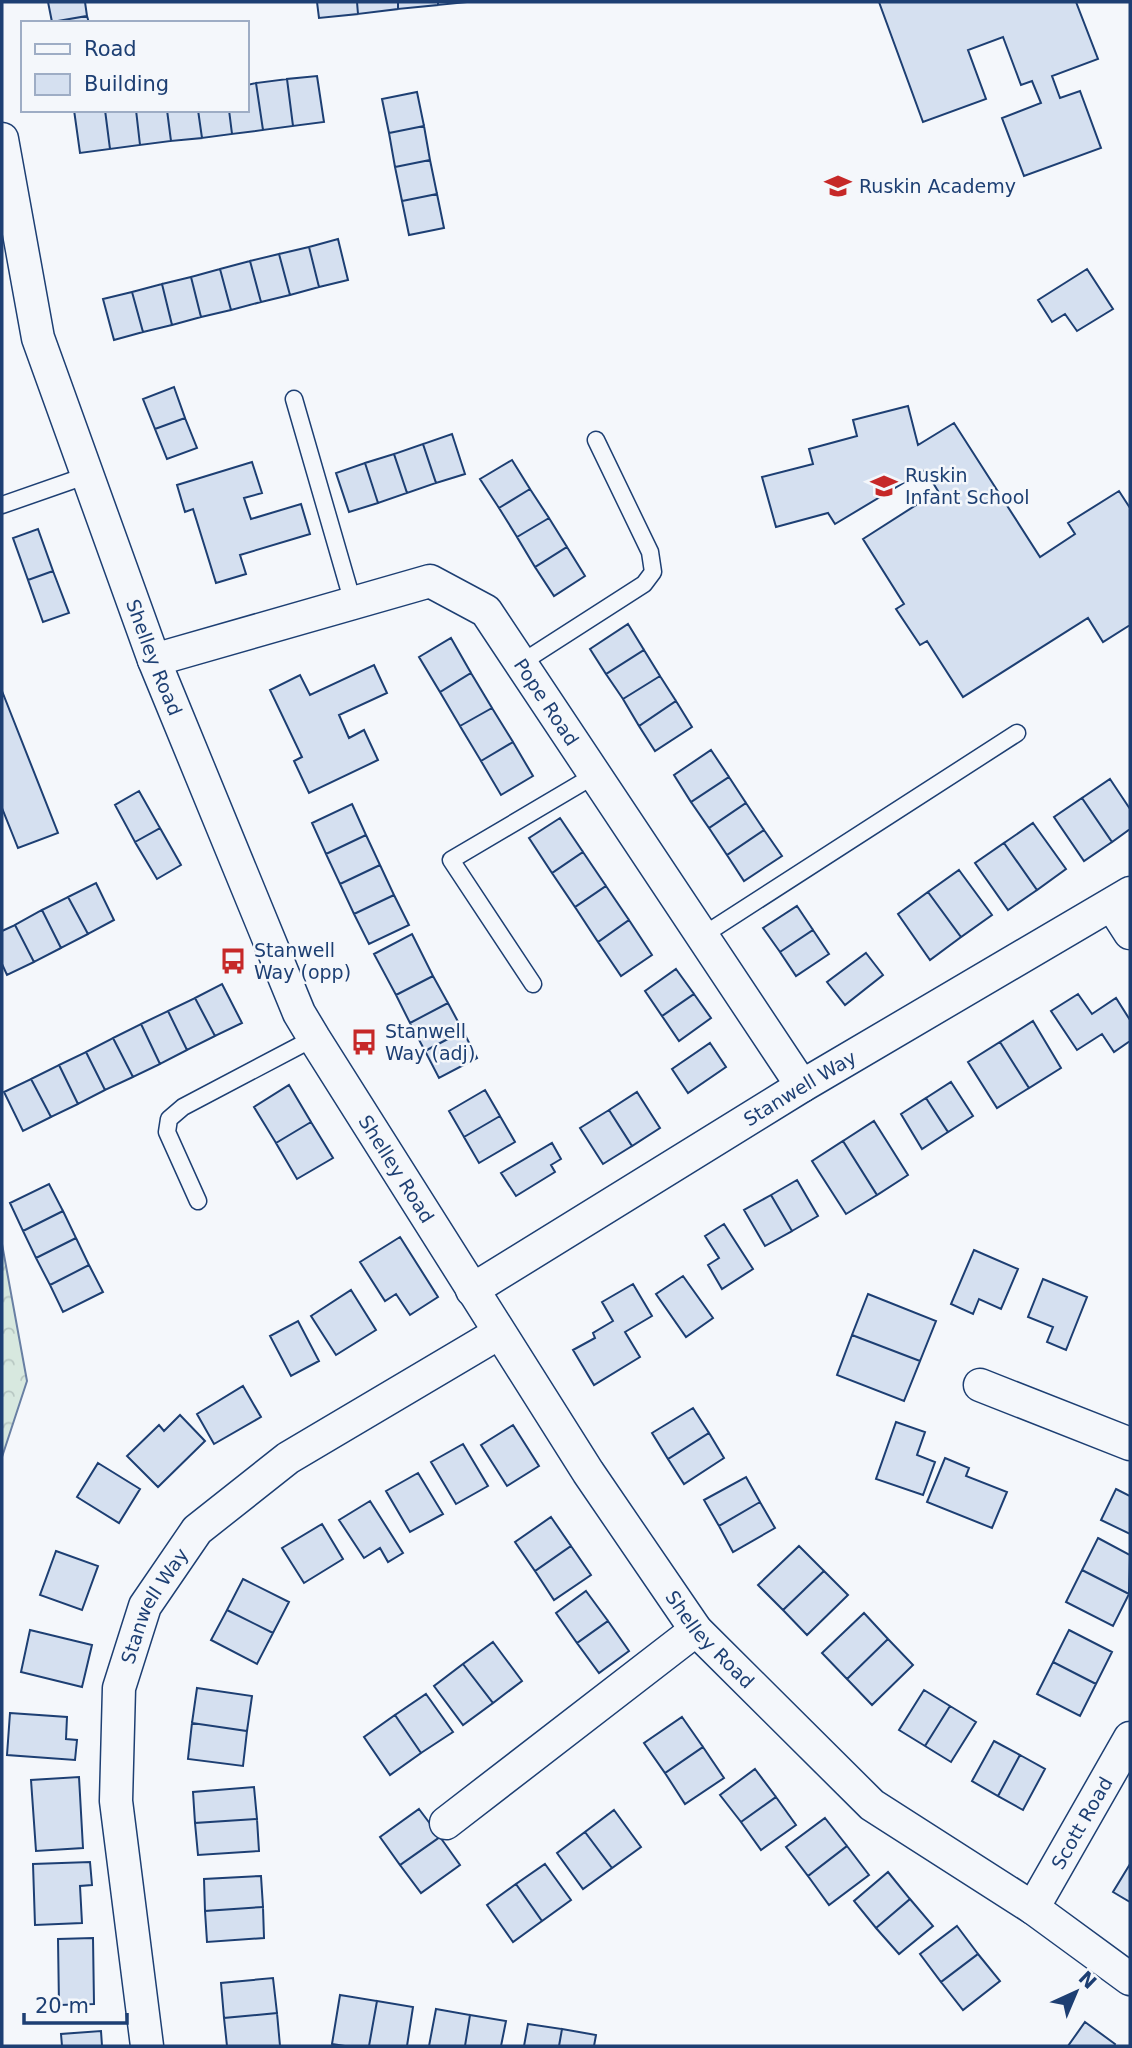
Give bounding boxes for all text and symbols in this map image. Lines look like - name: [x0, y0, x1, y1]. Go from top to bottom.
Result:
- legend: [21, 21, 248, 112]
- text: Road: [84, 37, 137, 61]
- text: Building: [84, 72, 169, 96]
- school or university icon: Ruskin Academy: [823, 171, 853, 201]
- place label: Ruskin Academy: [859, 175, 1016, 197]
- place label: Ruskin Infant School: [905, 464, 1030, 508]
- school or university icon: Ruskin Infant School: [869, 471, 899, 501]
- street label: Shelley Road: [122, 596, 187, 719]
- street label: Pope Road: [510, 654, 583, 750]
- place label: Stanwell Way (opp): [254, 939, 351, 983]
- bus stop icon: Stanwell Way (opp): [218, 946, 248, 976]
- place label: Stanwell Way (adj): [385, 1020, 475, 1064]
- bus stop icon: Stanwell Way (adj): [349, 1027, 379, 1057]
- street label: Stanwell Way: [739, 1046, 860, 1130]
- street label: Shelley Road: [354, 1111, 439, 1227]
- street label: Stanwell Way: [116, 1544, 192, 1666]
- street label: Shelley Road: [661, 1586, 759, 1693]
- street label: Scott Road: [1047, 1773, 1117, 1873]
- north arrow: [1041, 1957, 1111, 2027]
- text: N: [1074, 1966, 1101, 1993]
- scale bar: [24, 1982, 128, 2026]
- text: 20 m: [35, 1994, 89, 2018]

